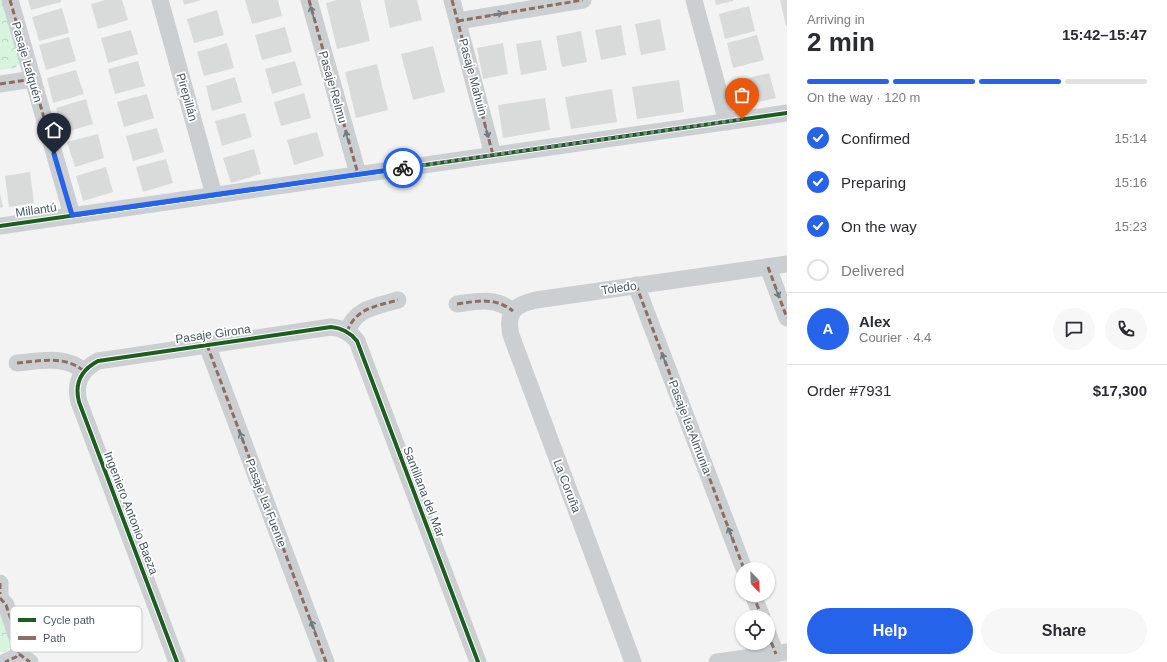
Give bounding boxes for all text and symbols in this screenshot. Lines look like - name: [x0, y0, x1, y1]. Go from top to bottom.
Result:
- one-way arrow: [308, 6, 315, 19]
- one-way arrow: [490, 10, 503, 18]
- text: Arriving in: [807, 12, 865, 27]
- street label: Pasaje Lafquén: [9, 20, 45, 104]
- text: 15:42–15:47: [1062, 26, 1147, 43]
- text: 2 min: [807, 27, 875, 57]
- street label: Pasaje Mahuin: [456, 37, 490, 117]
- street label: Pasaje Relmu: [316, 49, 350, 125]
- street label: Pirepillán: [173, 71, 201, 123]
- pin: [725, 78, 759, 119]
- icon: bag: [731, 84, 753, 106]
- text: On the way · 120 m: [807, 90, 920, 105]
- pin: [37, 113, 71, 154]
- icon: home: [43, 119, 65, 141]
- one-way arrow: [484, 126, 492, 139]
- icon: check: [807, 127, 829, 149]
- text: Confirmed: [841, 130, 910, 147]
- one-way arrow: [343, 131, 351, 144]
- text: 15:14: [1114, 131, 1147, 146]
- courier: [383, 148, 423, 188]
- icon: bike: [392, 157, 414, 179]
- icon: check: [807, 171, 829, 193]
- text: Preparing: [841, 174, 906, 191]
- text: 15:16: [1114, 175, 1147, 190]
- street label: Millantú: [15, 200, 57, 220]
- icon: check: [807, 215, 829, 237]
- text: On the way: [841, 218, 917, 235]
- text: 15:23: [1114, 219, 1147, 234]
- text: Delivered: [841, 262, 904, 279]
- street label: Toledo: [601, 279, 638, 297]
- one-way arrow: [774, 286, 782, 298]
- button: chat: [1053, 308, 1095, 350]
- button: phone: [1105, 308, 1147, 350]
- text: Alex: [859, 313, 891, 330]
- text: A: [823, 320, 833, 337]
- street label: Pasaje Girona: [174, 322, 252, 346]
- text: Courier · 4.4: [859, 330, 931, 345]
- one-way arrow: [660, 353, 668, 365]
- street label: Pasaje La Almunia: [666, 378, 714, 476]
- text: Order #7931: [807, 382, 891, 399]
- text: $17,300: [1093, 382, 1147, 399]
- one-way arrow: [237, 433, 245, 445]
- street label: Santillana del Mar: [400, 445, 448, 539]
- street label: Ingeniero Antonio Baeza: [101, 449, 161, 577]
- street label: Pasaje La Fuente: [243, 457, 290, 550]
- street label: La Coruña: [550, 457, 584, 515]
- one-way arrow: [725, 527, 733, 539]
- north arrow: [735, 562, 775, 602]
- map controls: [735, 562, 775, 650]
- legend: [10, 606, 142, 652]
- button: Help: [807, 608, 973, 654]
- button: Share: [981, 608, 1147, 654]
- button: locate: [735, 610, 775, 650]
- text: Cycle path: [43, 614, 95, 626]
- one-way arrow: [308, 620, 316, 632]
- text: Path: [43, 632, 66, 644]

